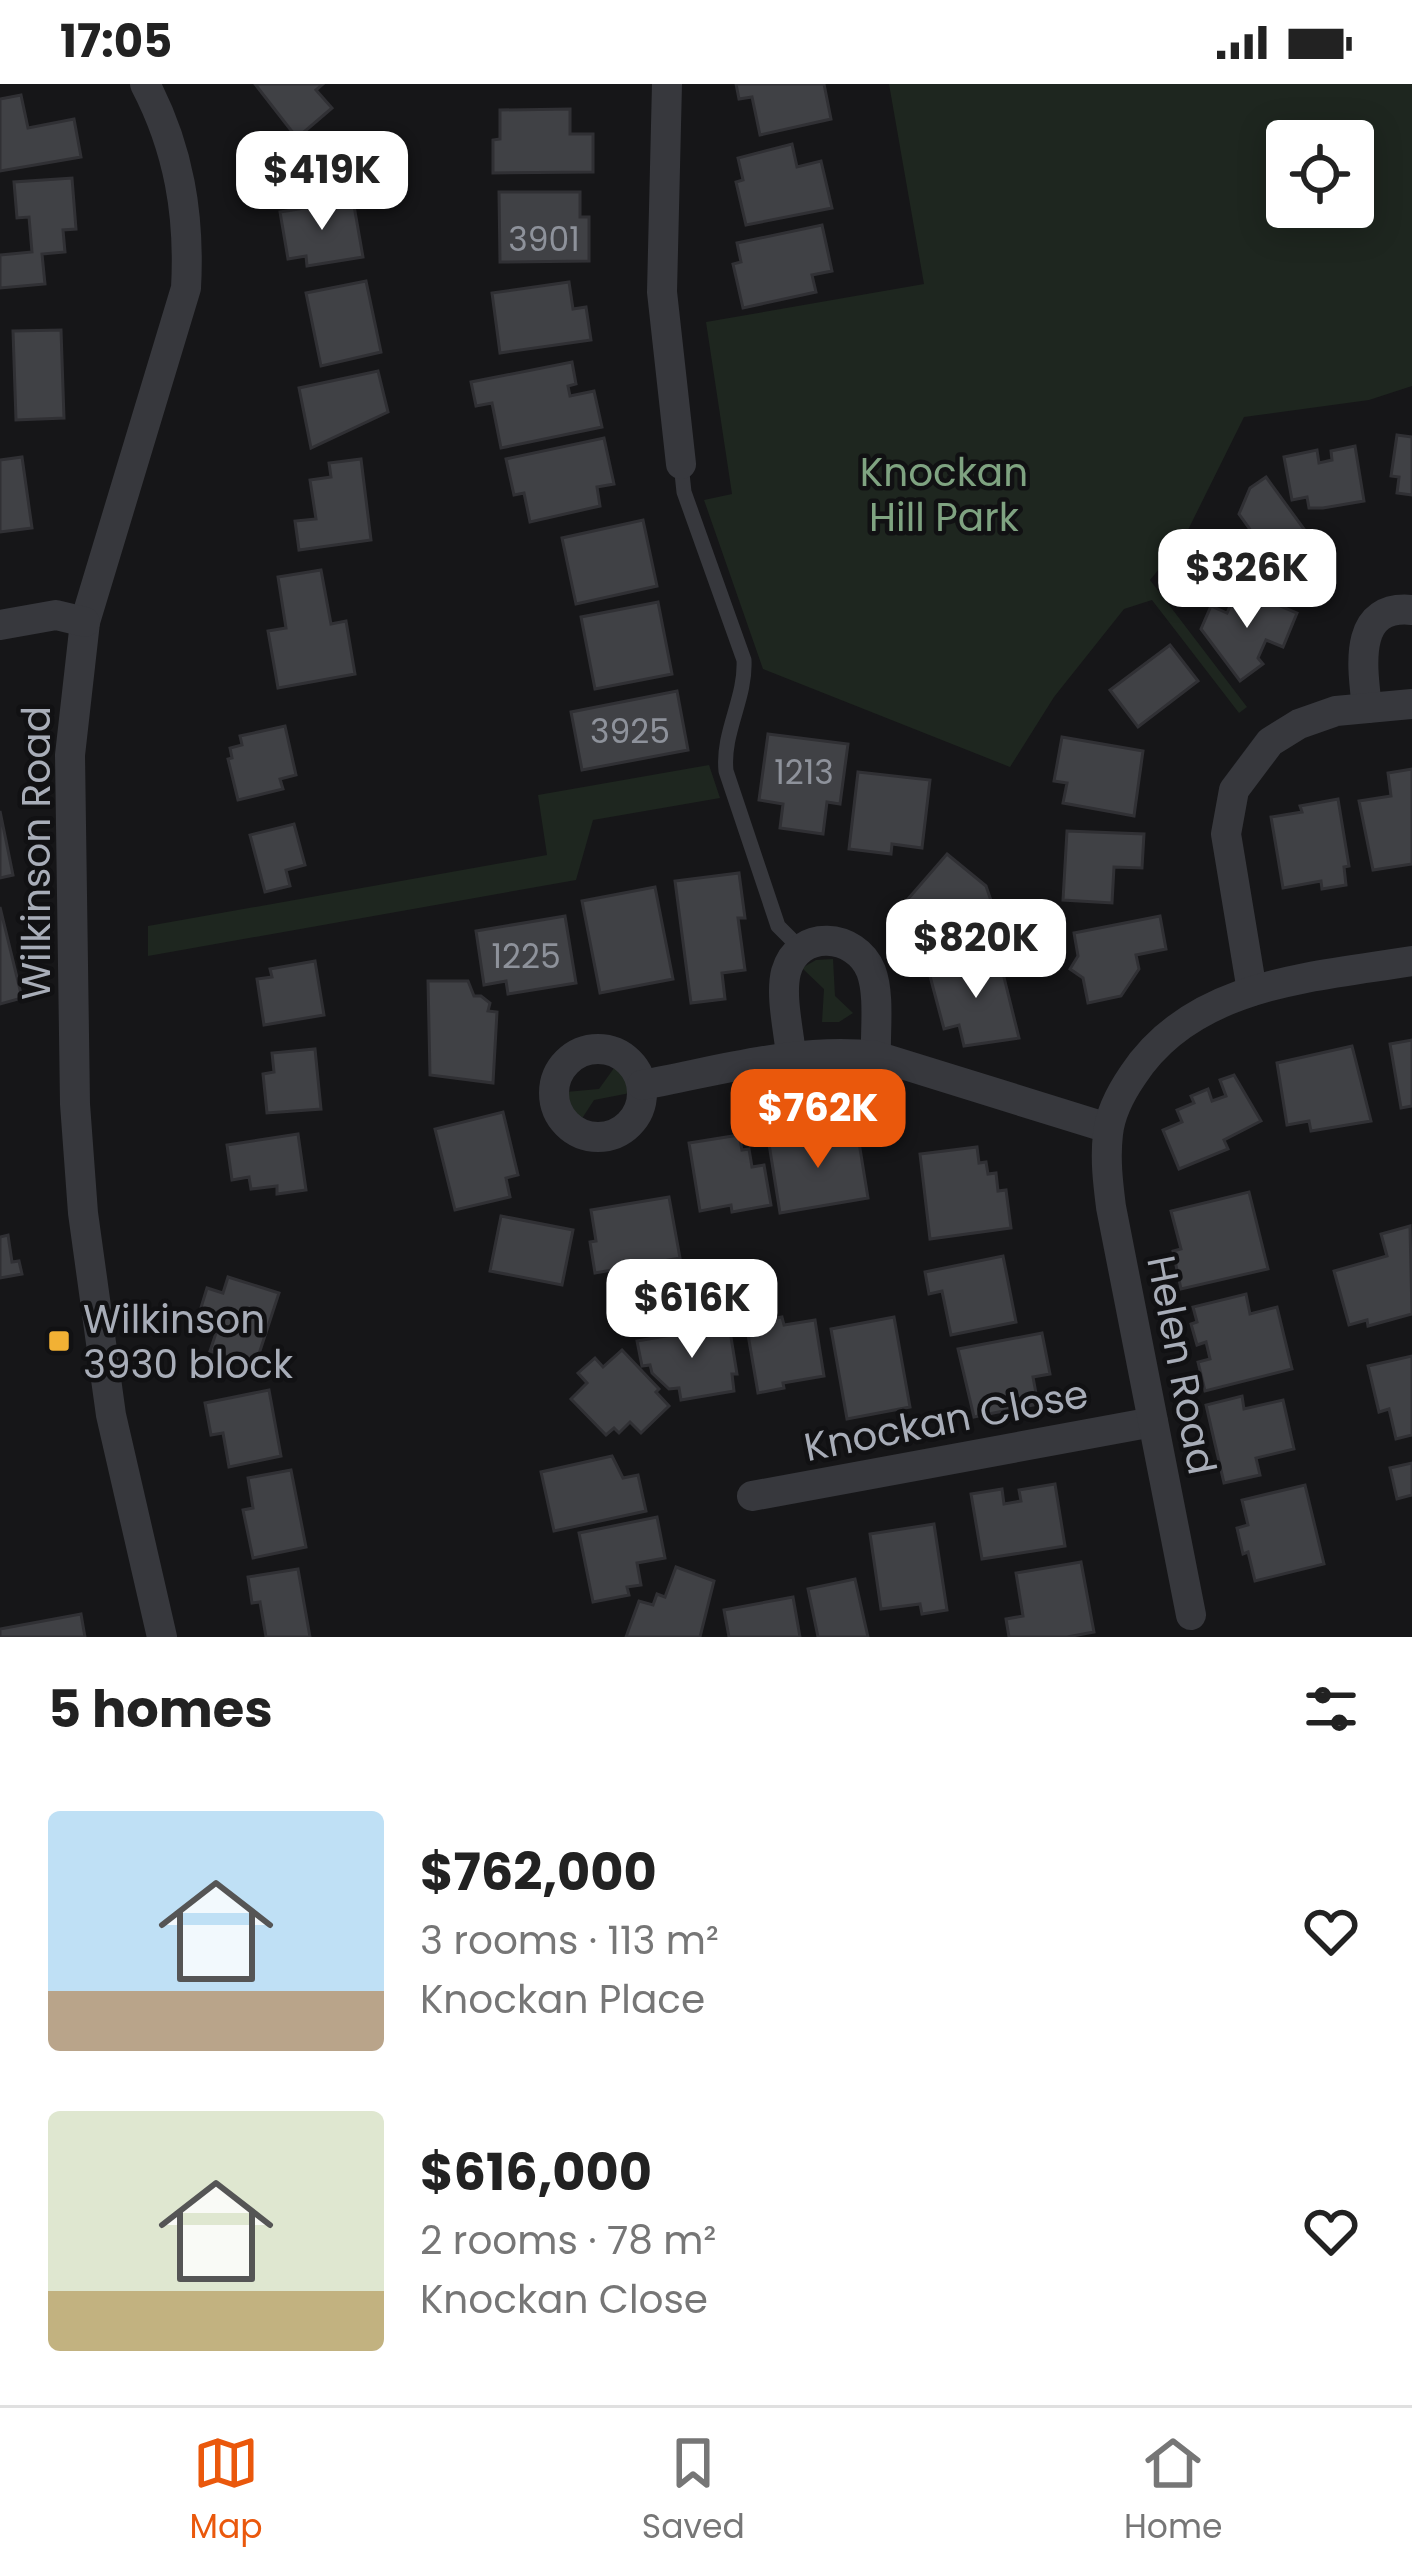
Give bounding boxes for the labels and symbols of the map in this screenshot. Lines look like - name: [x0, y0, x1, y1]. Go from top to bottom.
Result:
- pin: $419K: [238, 131, 406, 233]
- house number: 3901: [508, 216, 580, 263]
- park label: Knockan Hill Park: [860, 445, 1028, 545]
- pin: $326K: [1163, 529, 1331, 631]
- street label: Wilkinson Road: [9, 706, 64, 1000]
- house number: 3925: [590, 708, 670, 755]
- house number: 1213: [774, 749, 834, 796]
- pin: $820K: [892, 899, 1060, 1001]
- house number: 1225: [491, 933, 561, 980]
- pin: $762K: [734, 1069, 902, 1171]
- street label: Helen Road: [1133, 1251, 1230, 1479]
- pin: $616K: [608, 1259, 776, 1361]
- place label: Wilkinson 3930 block: [83, 1292, 293, 1392]
- marker: Wilkinson 3930 block: [46, 1328, 72, 1354]
- street label: Knockan Close: [800, 1366, 1093, 1475]

